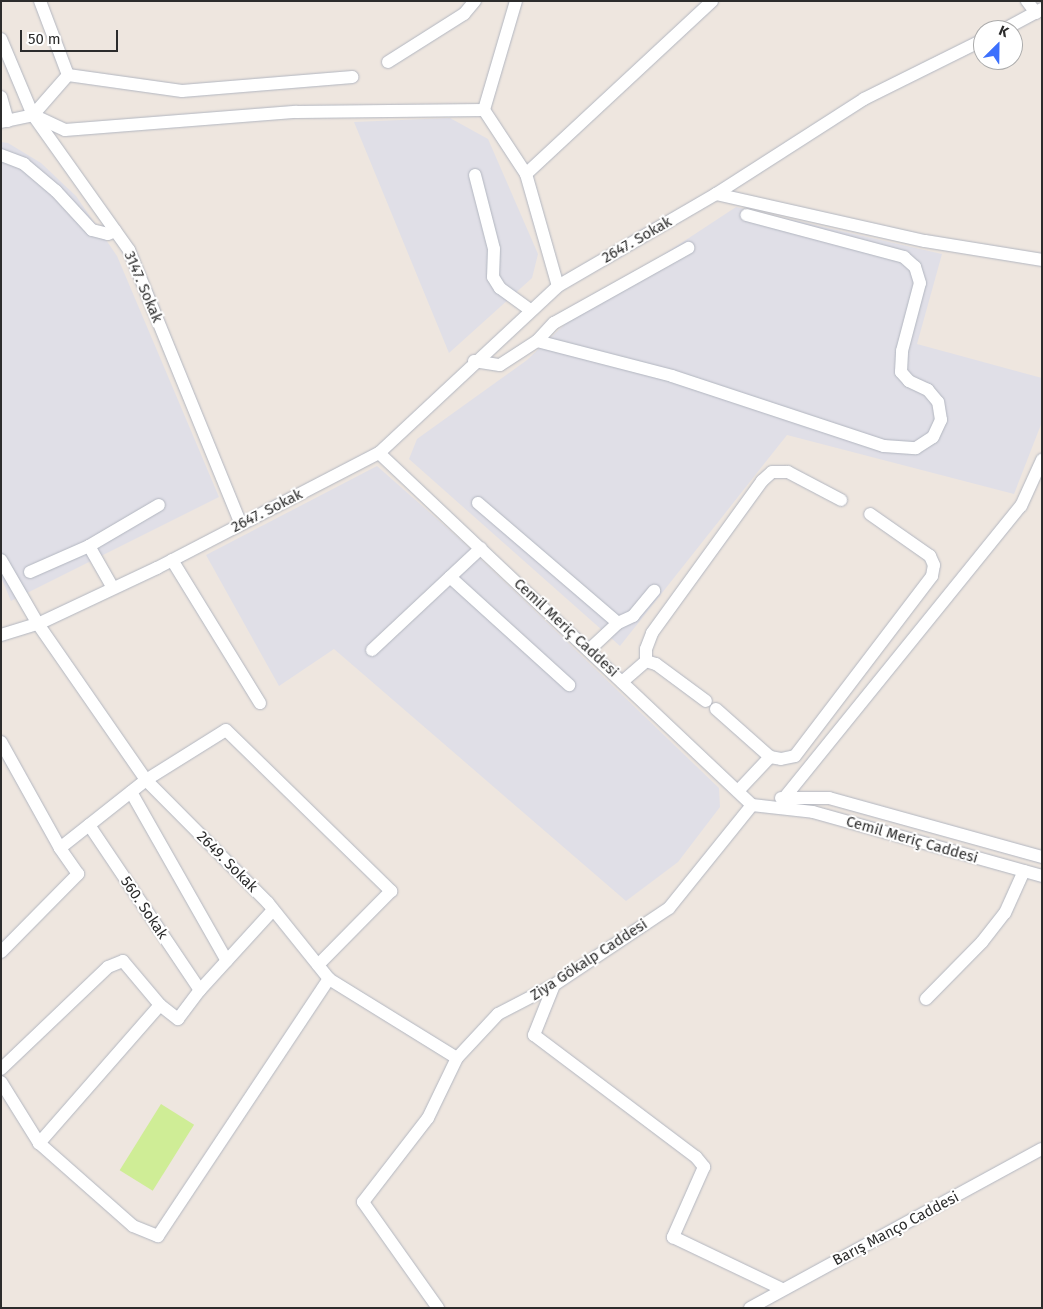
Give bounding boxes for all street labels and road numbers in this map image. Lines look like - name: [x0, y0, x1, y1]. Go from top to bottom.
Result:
- street label: 2647. Sokak: [599, 213, 675, 267]
- street label: 3147. Sokak: [120, 249, 166, 325]
- street label: 2647. Sokak: [228, 485, 306, 537]
- street label: Cemil Meriç Caddesi: [510, 575, 622, 681]
- street label: Cemil Meriç Caddesi: [844, 813, 980, 867]
- street label: 2649. Sokak: [193, 828, 261, 896]
- street label: 560. Sokak: [116, 873, 172, 943]
- street label: Ziya Gökalp Caddesi: [527, 915, 651, 1005]
- street label: Barış Manço Caddesi: [830, 1188, 962, 1270]

